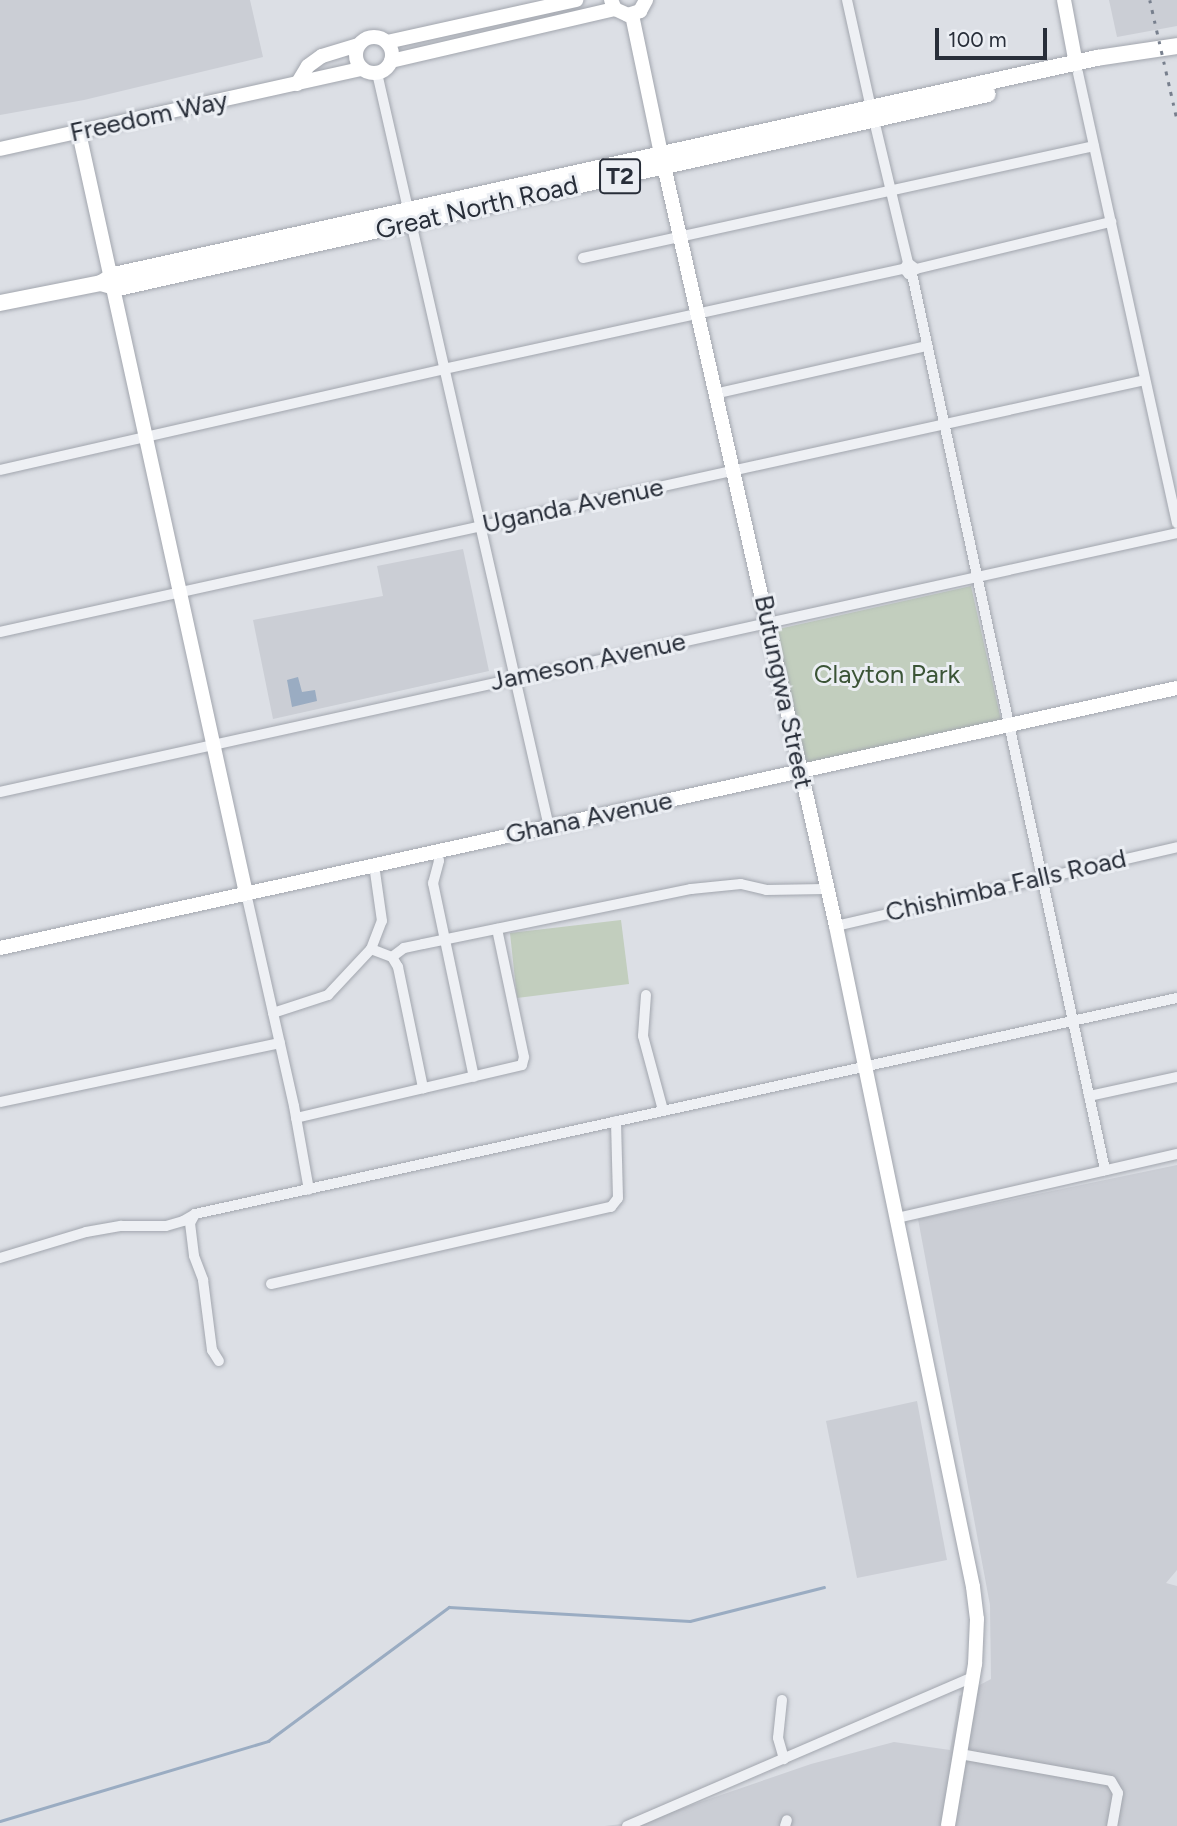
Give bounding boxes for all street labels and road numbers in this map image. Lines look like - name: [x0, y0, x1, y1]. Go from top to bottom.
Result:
- street label: Freedom Way: [67, 85, 231, 149]
- road number: T2: [599, 156, 641, 196]
- street label: Great North Road: [373, 170, 581, 246]
- street label: Uganda Avenue: [480, 472, 666, 540]
- street label: Butungwa Street: [747, 592, 819, 792]
- street label: Jameson Avenue: [487, 626, 689, 698]
- street label: Ghana Avenue: [503, 785, 675, 851]
- street label: Chishimba Falls Road: [883, 843, 1129, 929]

